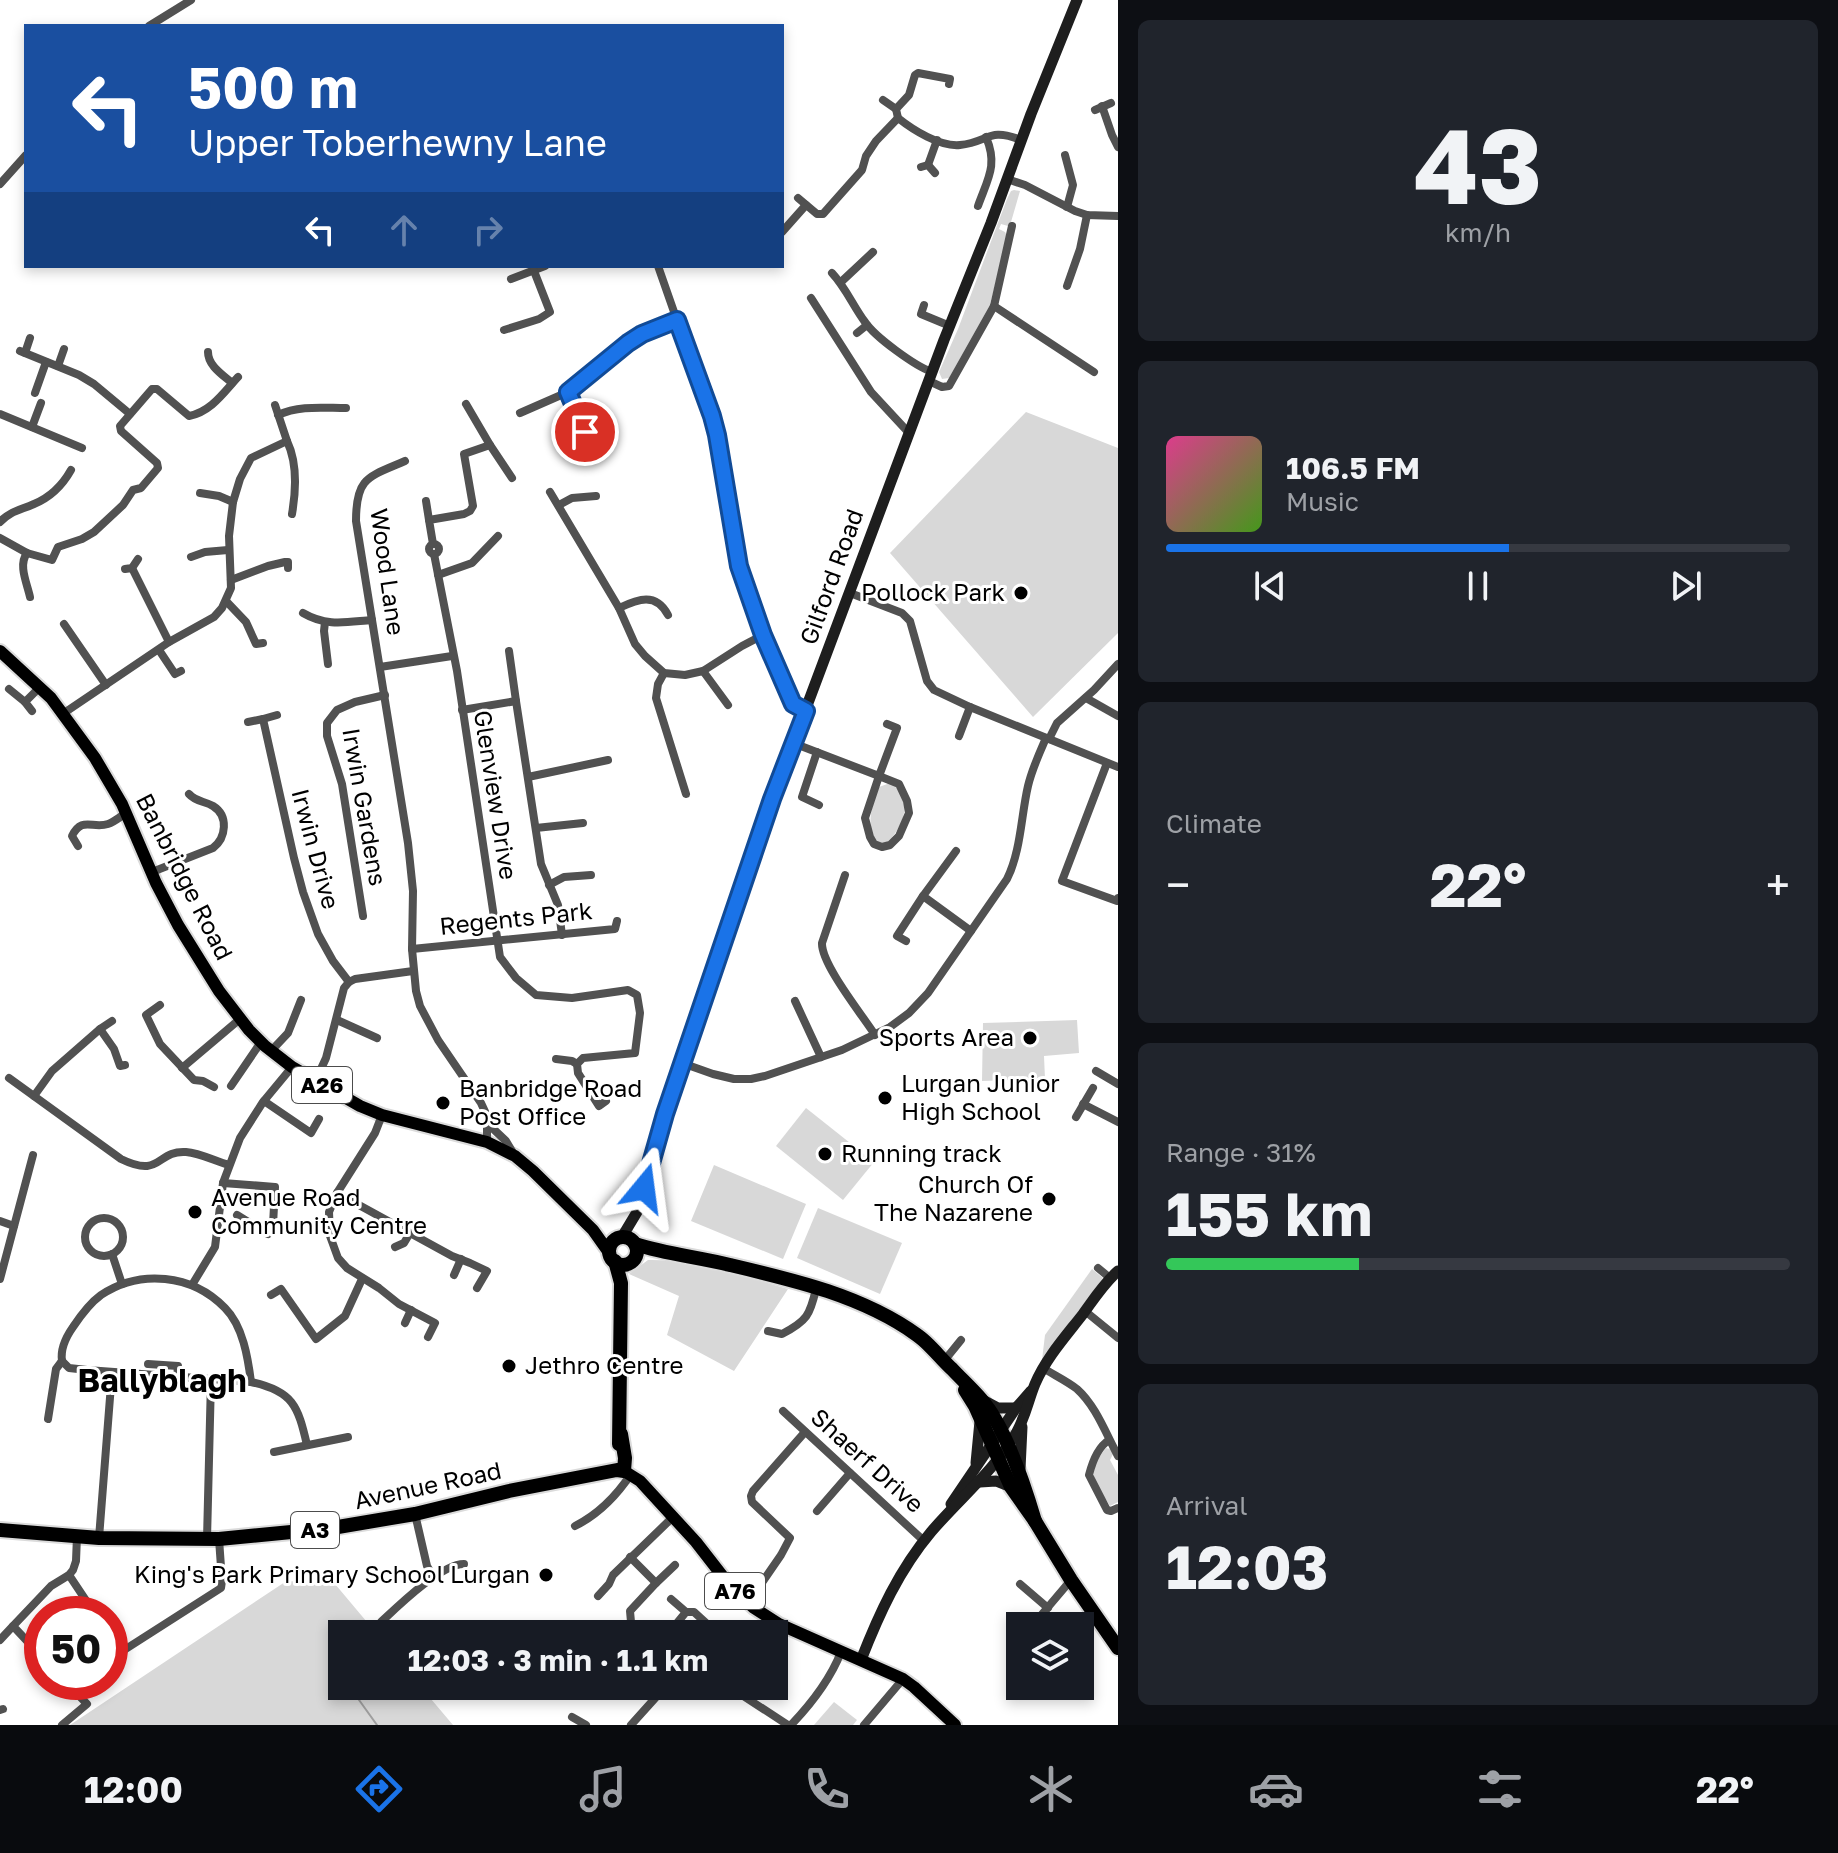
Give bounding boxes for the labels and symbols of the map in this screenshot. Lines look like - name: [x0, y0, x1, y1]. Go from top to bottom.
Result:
- pin: [551, 398, 619, 466]
- street label: Gilford Road: [793, 505, 869, 648]
- street label: Wood Lane: [365, 506, 412, 637]
- place label: Pollock Park: [861, 577, 1005, 606]
- marker: Pollock Park: [1012, 584, 1030, 602]
- street label: Glenview Drive: [469, 708, 524, 881]
- street label: Irwin Gardens: [337, 726, 394, 888]
- street label: Irwin Drive: [286, 785, 346, 912]
- street label: Banbridge Road: [131, 788, 240, 965]
- street label: Regents Park: [438, 895, 594, 940]
- place label: Sports Area: [879, 1022, 1014, 1051]
- marker: Sports Area: [1021, 1029, 1039, 1047]
- road number: A26: [292, 1067, 352, 1103]
- place label: Lurgan Junior High School: [901, 1068, 1060, 1125]
- place label: Banbridge Road Post Office: [459, 1073, 642, 1130]
- marker: Lurgan Junior High School: [876, 1089, 894, 1107]
- marker: Banbridge Road Post Office: [434, 1094, 452, 1112]
- place label: Running track: [841, 1138, 1002, 1167]
- marker: Running track: [816, 1145, 834, 1163]
- position arrow: [602, 1146, 686, 1230]
- place label: Church Of The Nazarene: [874, 1169, 1033, 1226]
- place label: Avenue Road Community Centre: [211, 1182, 427, 1239]
- marker: Church Of The Nazarene: [1040, 1190, 1058, 1208]
- marker: Avenue Road Community Centre: [186, 1203, 204, 1221]
- place label: Jethro Centre: [525, 1350, 684, 1379]
- marker: Jethro Centre: [500, 1357, 518, 1375]
- district label: Ballyblagh: [77, 1361, 247, 1399]
- street label: Shaerf Drive: [806, 1402, 930, 1518]
- street label: Avenue Road: [352, 1455, 504, 1514]
- road number: A3: [291, 1512, 339, 1548]
- place label: King's Park Primary School Lurgan: [134, 1559, 530, 1588]
- marker: King's Park Primary School Lurgan: [537, 1566, 555, 1584]
- road number: A76: [705, 1573, 765, 1609]
- speed limit sign: 50: [24, 1596, 128, 1700]

